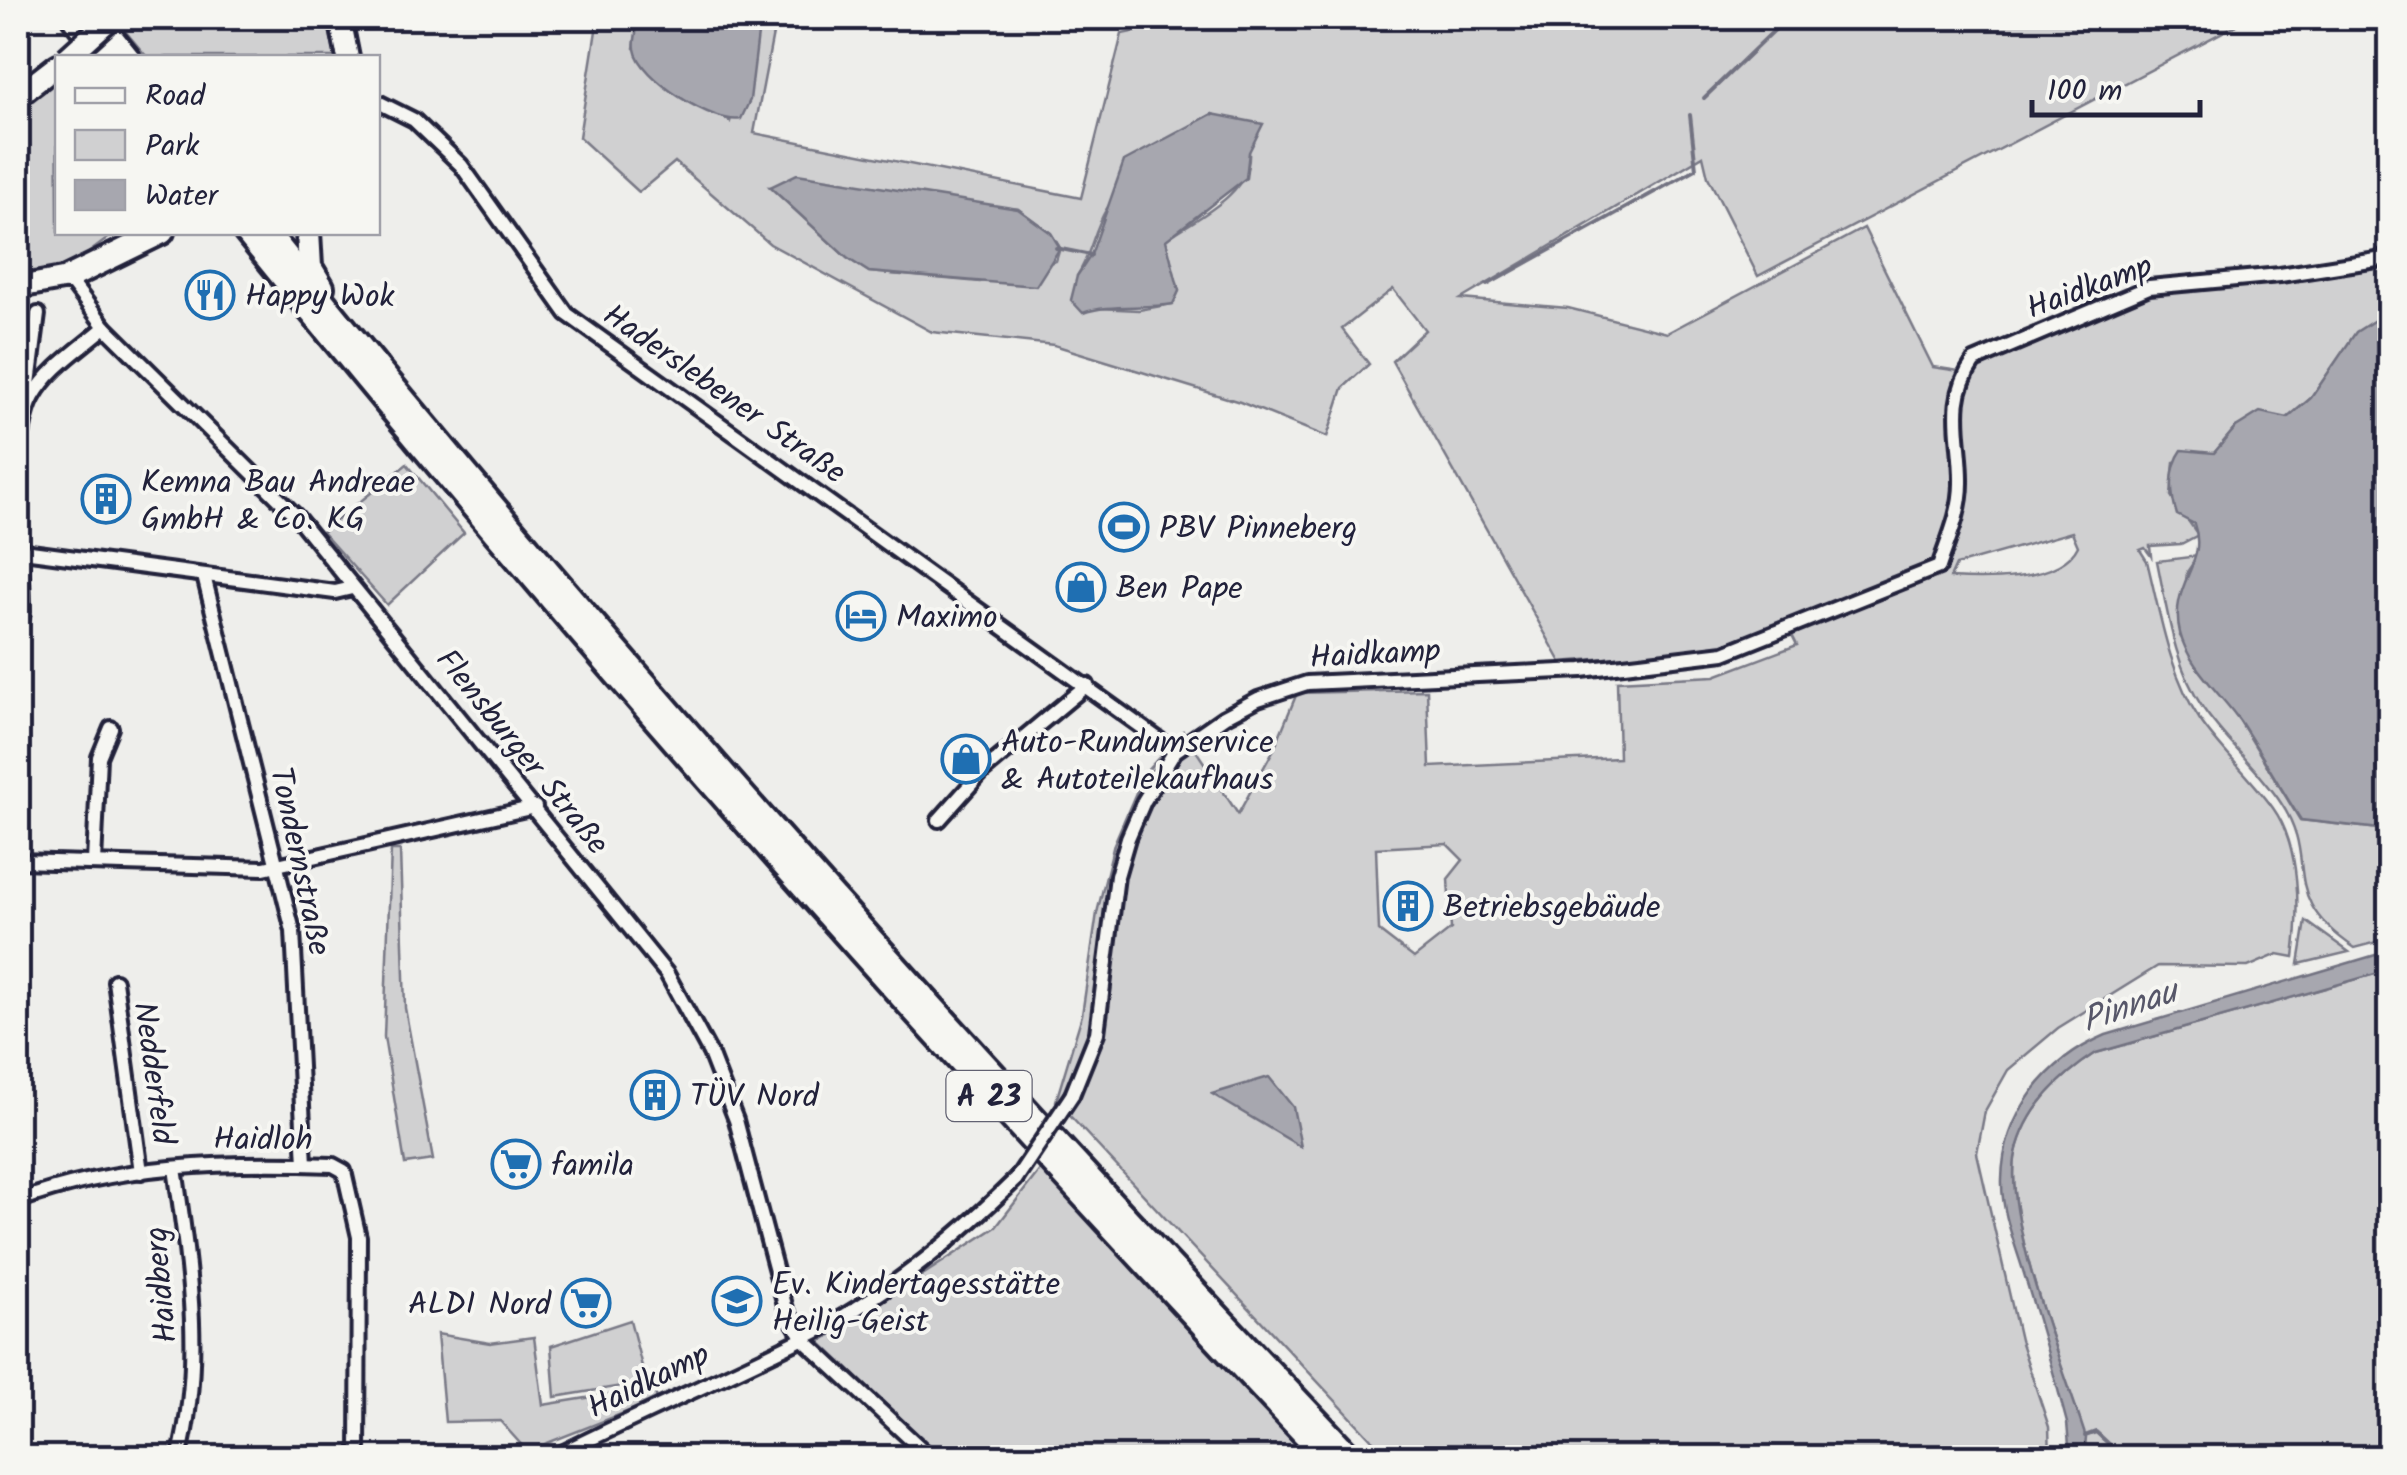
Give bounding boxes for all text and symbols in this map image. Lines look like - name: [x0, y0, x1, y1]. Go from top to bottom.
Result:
- legend: [55, 55, 380, 235]
- scale bar: [2032, 55, 2200, 117]
- text: 100 m: [2047, 68, 2122, 116]
- text: Road: [145, 73, 206, 121]
- text: Park: [145, 123, 200, 171]
- text: Water: [145, 173, 220, 221]
- street label: Haidkamp: [2020, 242, 2160, 335]
- restaurant icon: Happy Wok: [184, 269, 236, 321]
- place label: Happy Wok: [245, 272, 395, 323]
- street label: Haderslebener Straße: [591, 292, 856, 498]
- place label: Kemna Bau Andreae GmbH & Co. KG: [141, 458, 415, 546]
- building icon: Kemna Bau Andreae GmbH & Co. KG: [80, 473, 132, 525]
- sports icon: PBV Pinneberg: [1098, 501, 1150, 553]
- place label: PBV Pinneberg: [1159, 504, 1357, 555]
- shop icon: Ben Pape: [1055, 561, 1107, 613]
- place label: Ben Pape: [1116, 564, 1243, 615]
- hotel icon: Maximo: [835, 590, 887, 642]
- place label: Maximo: [896, 593, 998, 644]
- street label: Haidkamp: [1308, 627, 1442, 684]
- street label: Flensburger Straße: [421, 638, 621, 867]
- place label: Auto-Rundumservice & Autoteilekaufhaus: [1001, 718, 1274, 806]
- shop icon: Auto-Rundumservice & Autoteilekaufhaus: [940, 733, 992, 785]
- street label: Tondernstraße: [254, 763, 343, 960]
- building icon: Betriebsgebäude: [1382, 880, 1434, 932]
- place label: Betriebsgebäude: [1443, 883, 1660, 934]
- water label: Pinnau: [2075, 964, 2189, 1050]
- street label: Nedderfeld: [117, 999, 188, 1149]
- building icon: TÜV Nord: [629, 1069, 681, 1121]
- road number: A 23: [946, 1071, 1032, 1121]
- place label: TÜV Nord: [690, 1072, 820, 1123]
- street label: Haidloh: [213, 1115, 313, 1166]
- supermarket icon: famila: [490, 1138, 542, 1190]
- place label: famila: [551, 1141, 634, 1192]
- street label: Haidberg: [132, 1224, 193, 1345]
- place label: Ev. Kindertagesstätte Heilig-Geist: [772, 1260, 1060, 1348]
- school or university icon: Ev. Kindertagesstätte Heilig-Geist: [711, 1275, 763, 1327]
- supermarket icon: ALDI Nord: [560, 1277, 612, 1329]
- place label: ALDI Nord: [408, 1280, 552, 1331]
- street label: Haidkamp: [579, 1331, 719, 1434]

